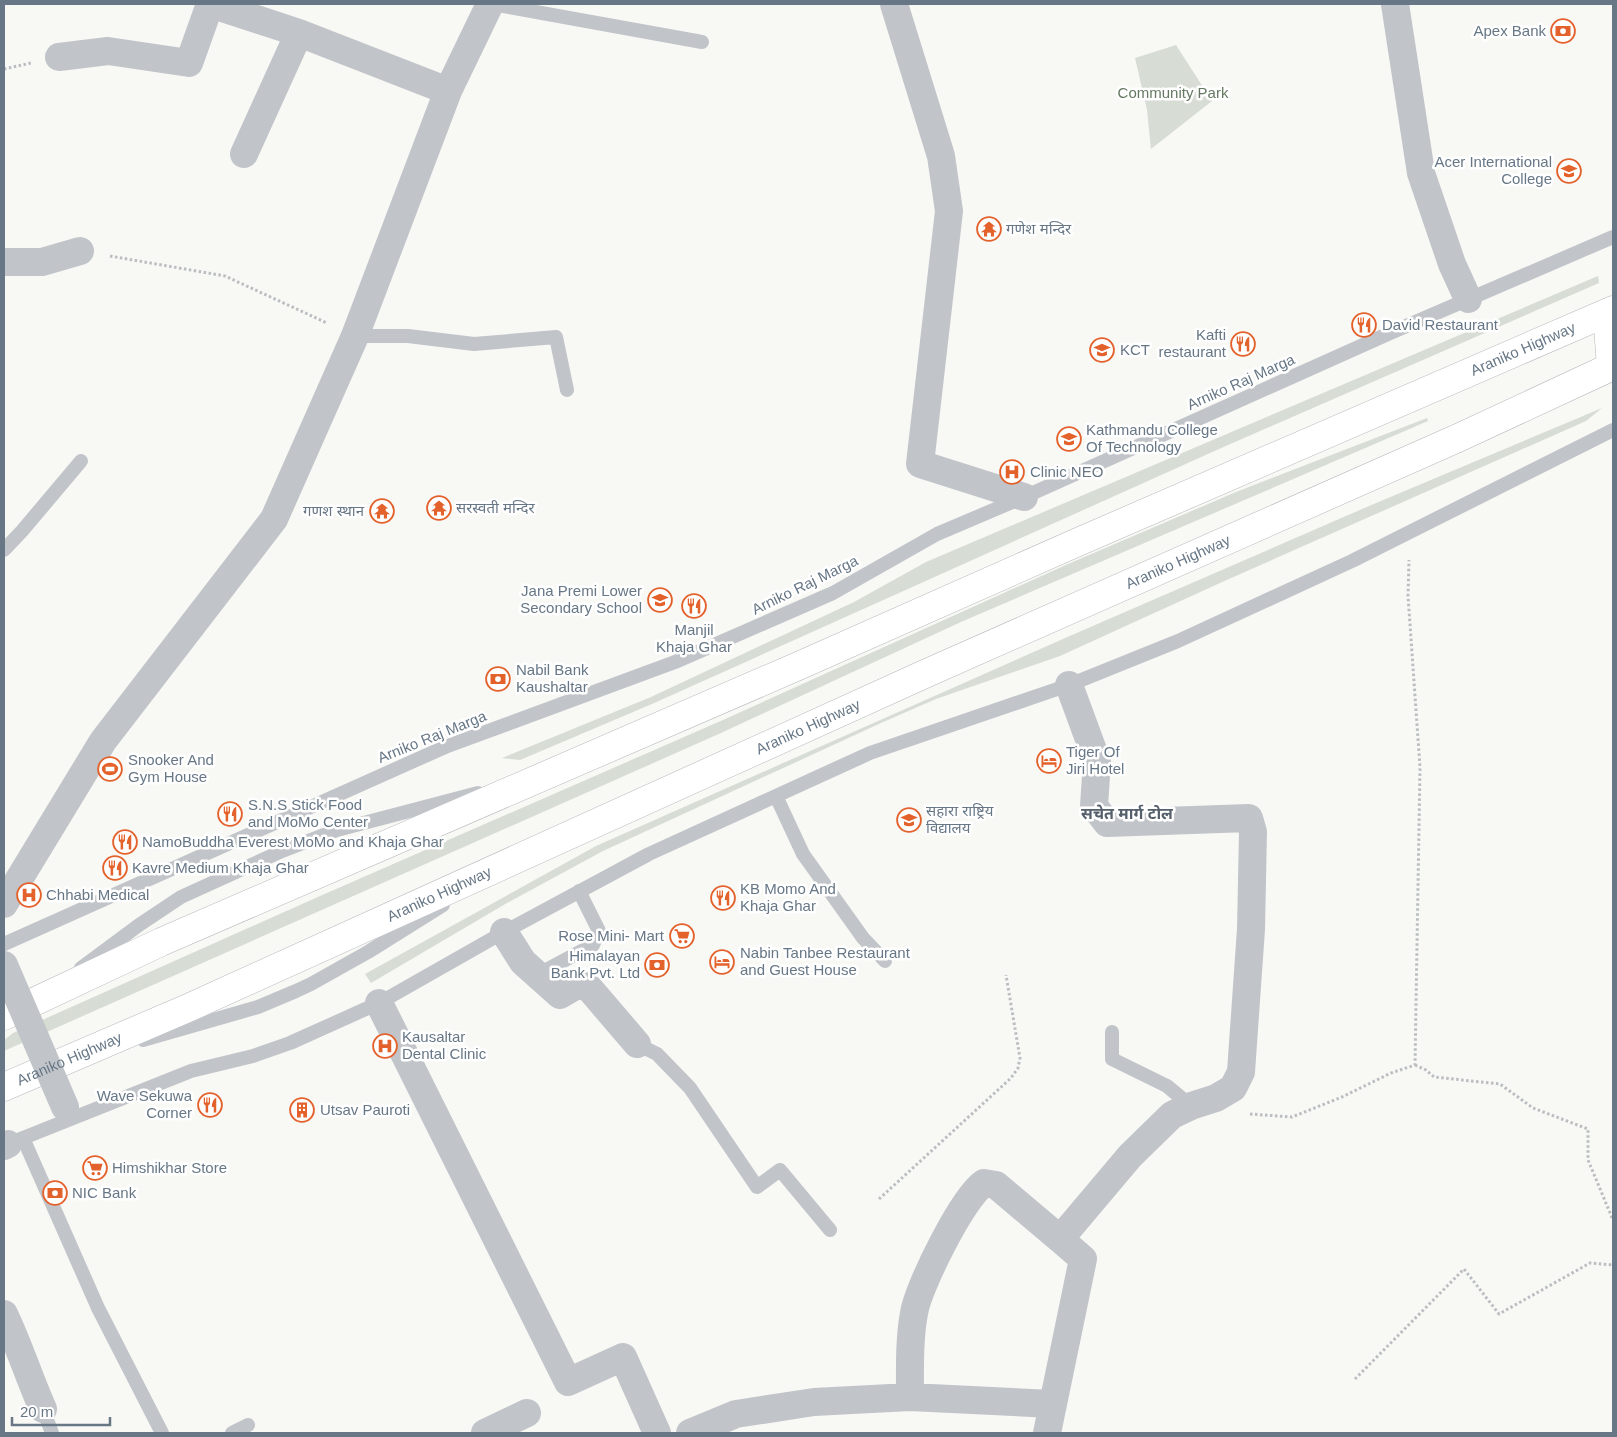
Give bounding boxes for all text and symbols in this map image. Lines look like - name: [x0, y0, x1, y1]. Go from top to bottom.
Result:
- bank icon: Apex Bank: [1550, 18, 1576, 44]
- place label: Apex Bank: [1473, 22, 1546, 39]
- park label: Community Park: [1118, 84, 1229, 101]
- place label: Acer International College: [1434, 153, 1552, 187]
- school or university icon: Acer International College: [1556, 158, 1582, 184]
- temple icon: गणेश मन्दिर: [976, 216, 1002, 242]
- place label: गणेश मन्दिर: [1006, 220, 1072, 237]
- restaurant icon: David Restaurant: [1351, 312, 1377, 338]
- place label: David Restaurant: [1382, 316, 1499, 333]
- street label: Araniko Highway: [1468, 318, 1578, 379]
- place label: Kafti restaurant: [1158, 326, 1227, 360]
- restaurant icon: Kafti restaurant: [1230, 331, 1256, 357]
- school or university icon: KCT: [1089, 337, 1115, 363]
- place label: KCT: [1120, 341, 1150, 358]
- street label: Arniko Raj Marga: [1184, 350, 1298, 413]
- place label: Kathmandu College Of Technology: [1086, 421, 1218, 455]
- school or university icon: Kathmandu College Of Technology: [1056, 426, 1082, 452]
- hospital icon: Clinic NEO: [999, 459, 1025, 485]
- place label: Clinic NEO: [1030, 463, 1103, 480]
- temple icon: सरस्वती मन्दिर: [426, 495, 452, 521]
- temple icon: गणश स्थान: [369, 498, 395, 524]
- place label: सरस्वती मन्दिर: [456, 499, 536, 516]
- place label: गणश स्थान: [303, 502, 365, 519]
- street label: Araniko Highway: [1123, 531, 1233, 592]
- street label: Arniko Raj Marga: [749, 551, 861, 618]
- place label: Jana Premi Lower Secondary School: [520, 582, 642, 616]
- school or university icon: Jana Premi Lower Secondary School: [647, 587, 673, 613]
- restaurant icon: Manjil Khaja Ghar: [681, 593, 707, 619]
- place label: Manjil Khaja Ghar: [656, 621, 732, 655]
- place label: Nabil Bank Kaushaltar: [516, 661, 589, 695]
- bank icon: Nabil Bank Kaushaltar: [485, 666, 511, 692]
- street label: Araniko Highway: [753, 695, 863, 757]
- street label: Arniko Raj Marga: [375, 707, 489, 766]
- place label: Tiger Of Jiri Hotel: [1066, 743, 1124, 777]
- hotel icon: Tiger Of Jiri Hotel: [1036, 748, 1062, 774]
- place label: Snooker And Gym House: [128, 751, 214, 785]
- sports icon: Snooker And Gym House: [97, 756, 123, 782]
- place label: S.N.S Stick Food and MoMo Center: [248, 796, 368, 830]
- restaurant icon: S.N.S Stick Food and MoMo Center: [217, 801, 243, 827]
- place label: सहारा राष्ट्रिय विद्यालय: [926, 802, 994, 836]
- district label: सचेत मार्ग टोल: [1081, 804, 1174, 822]
- school or university icon: सहारा राष्ट्रिय विद्यालय: [896, 807, 922, 833]
- restaurant icon: NamoBuddha Everest MoMo and Khaja Ghar: [112, 829, 138, 855]
- place label: NamoBuddha Everest MoMo and Khaja Ghar: [142, 833, 444, 850]
- restaurant icon: Kavre Medium Khaja Ghar: [102, 855, 128, 881]
- place label: Kavre Medium Khaja Ghar: [132, 859, 309, 876]
- street label: Araniko Highway: [384, 862, 494, 925]
- place label: KB Momo And Khaja Ghar: [740, 880, 836, 914]
- hospital icon: Chhabi Medical: [16, 882, 42, 908]
- restaurant icon: KB Momo And Khaja Ghar: [710, 885, 736, 911]
- place label: Chhabi Medical: [46, 886, 149, 903]
- supermarket icon: Rose Mini- Mart: [669, 923, 695, 949]
- place label: Rose Mini- Mart: [558, 927, 665, 944]
- place label: Nabin Tanbee Restaurant and Guest House: [740, 944, 911, 978]
- place label: Himalayan Bank Pvt. Ltd: [551, 947, 640, 981]
- hotel icon: Nabin Tanbee Restaurant and Guest House: [709, 949, 735, 975]
- bank icon: Himalayan Bank Pvt. Ltd: [644, 952, 670, 978]
- street label: Araniko Highway: [14, 1028, 125, 1089]
- place label: Kausaltar Dental Clinic: [402, 1028, 487, 1062]
- hospital icon: Kausaltar Dental Clinic: [372, 1033, 398, 1059]
- place label: Wave Sekuwa Corner: [97, 1087, 193, 1121]
- restaurant icon: Wave Sekuwa Corner: [197, 1092, 223, 1118]
- building icon: Utsav Pauroti: [289, 1097, 315, 1123]
- place label: Utsav Pauroti: [320, 1101, 410, 1118]
- supermarket icon: Himshikhar Store: [82, 1155, 108, 1181]
- place label: Himshikhar Store: [112, 1159, 227, 1176]
- bank icon: NIC Bank: [42, 1180, 68, 1206]
- place label: NIC Bank: [72, 1184, 137, 1201]
- scale bar: [12, 1394, 110, 1426]
- text: 20 m: [20, 1403, 53, 1420]

